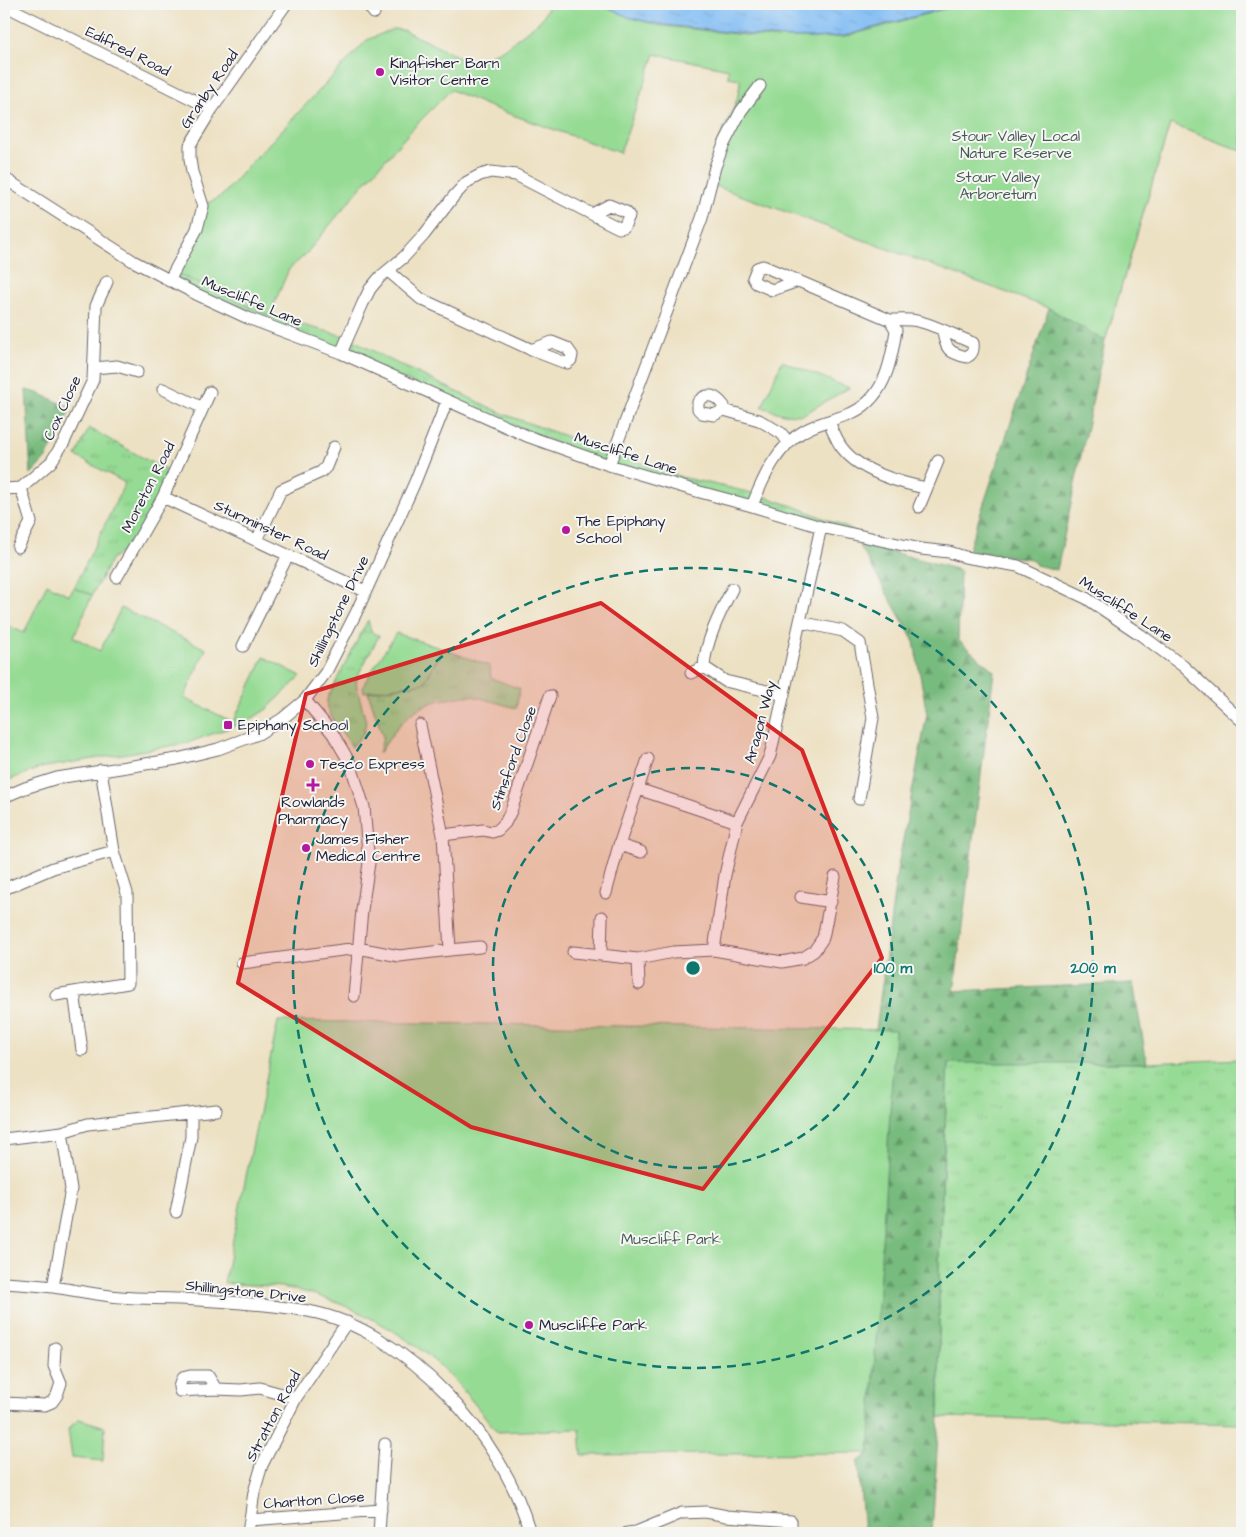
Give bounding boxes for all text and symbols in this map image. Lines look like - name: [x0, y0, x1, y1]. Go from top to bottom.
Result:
- street label: Edifred Road: [82, 21, 174, 82]
- street label: Granby Road: [175, 45, 245, 133]
- place label: Kingfisher Barn Visitor Centre: [390, 53, 500, 91]
- marker: Kingfisher Barn Visitor Centre: [374, 66, 386, 78]
- park label: Stour Valley Local Nature Reserve: [952, 126, 1080, 164]
- park label: Stour Valley Arboretum: [956, 167, 1040, 205]
- street label: Muscliffe Lane: [198, 271, 305, 332]
- street label: Cox Close: [38, 372, 87, 444]
- street label: Muscliffe Lane: [572, 427, 680, 480]
- street label: Moreton Road: [116, 438, 181, 536]
- street label: Sturminster Road: [210, 495, 331, 566]
- place label: The Epiphany School: [576, 511, 666, 549]
- marker: The Epiphany School: [560, 524, 572, 536]
- street label: Shillingstone Drive: [302, 552, 375, 671]
- street label: Muscliffe Lane: [1075, 571, 1176, 647]
- street label: Aragon Way: [739, 678, 783, 766]
- street label: Stinsford Close: [485, 703, 542, 813]
- place label: Epiphany School: [238, 715, 348, 737]
- marker: Epiphany School: [222, 719, 234, 731]
- place label: Tesco Express: [320, 754, 425, 775]
- marker: Tesco Express: [304, 758, 316, 770]
- marker: Rowlands Pharmacy: [307, 779, 319, 791]
- place label: Rowlands Pharmacy: [278, 792, 348, 831]
- place label: James Fisher Medical Centre: [316, 829, 421, 867]
- marker: James Fisher Medical Centre: [300, 842, 312, 854]
- text: 100 m: [874, 958, 913, 979]
- text: 200 m: [1069, 958, 1116, 979]
- centre of rings: [684, 959, 702, 977]
- park label: Muscliff Park: [621, 1229, 721, 1250]
- street label: Shillingstone Drive: [184, 1275, 307, 1309]
- place label: Muscliffe Park: [539, 1315, 647, 1336]
- marker: Muscliffe Park: [523, 1319, 535, 1331]
- street label: Stratton Road: [241, 1367, 306, 1465]
- street label: Charlton Close: [263, 1486, 365, 1515]

